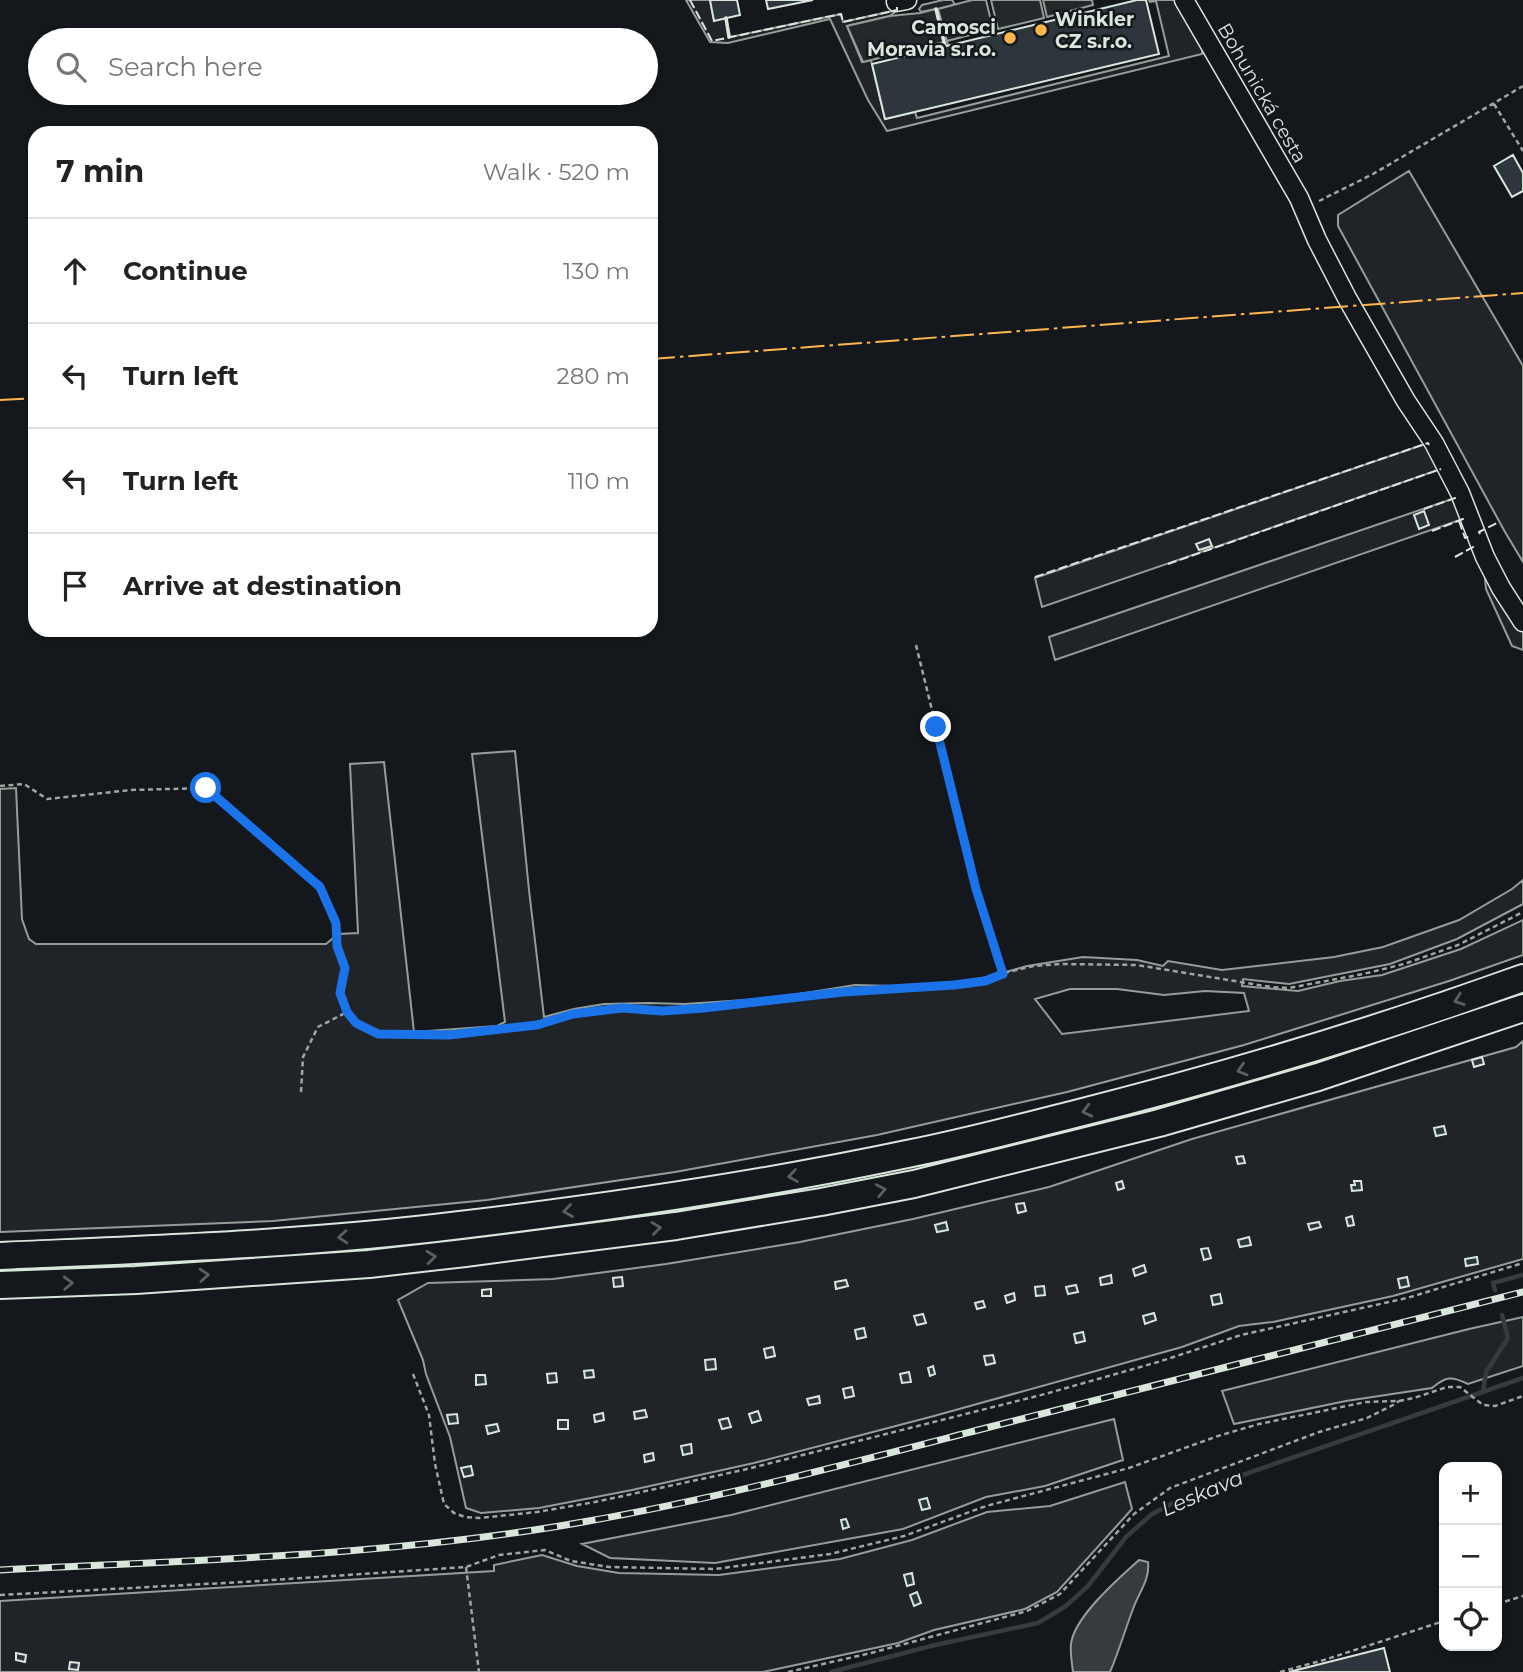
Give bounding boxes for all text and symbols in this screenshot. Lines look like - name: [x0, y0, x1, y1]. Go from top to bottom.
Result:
- place label: Winkler CZ s.r.o.: [1055, 8, 1134, 53]
- place label: Camosci Moravia s.r.o.: [867, 16, 996, 61]
- street label: Bohunická cesta: [1213, 19, 1311, 167]
- marker: Winkler CZ s.r.o.: [1033, 22, 1049, 38]
- search box: [28, 28, 658, 105]
- marker: Camosci Moravia s.r.o.: [1002, 30, 1018, 46]
- icon: search: [52, 48, 90, 86]
- text: Search here: [108, 51, 263, 83]
- text: 7 min: [56, 153, 144, 190]
- text: Walk · 520 m: [483, 158, 630, 186]
- icon: ahead: [56, 252, 94, 290]
- text: Continue: [123, 255, 248, 287]
- text: 130 m: [563, 257, 630, 285]
- icon: left: [56, 357, 94, 395]
- text: Turn left: [123, 360, 239, 392]
- text: 280 m: [557, 362, 630, 390]
- icon: left: [56, 462, 94, 500]
- text: Turn left: [123, 465, 239, 497]
- text: 110 m: [568, 467, 630, 495]
- icon: arrive: [56, 567, 94, 605]
- text: Arrive at destination: [123, 570, 402, 602]
- route end: [920, 711, 951, 742]
- route start: [190, 772, 221, 803]
- one-way arrow: [1453, 992, 1465, 1006]
- one-way arrow: [1236, 1061, 1248, 1076]
- one-way arrow: [1081, 1103, 1093, 1117]
- one-way arrow: [787, 1168, 799, 1183]
- one-way arrow: [875, 1184, 887, 1199]
- one-way arrow: [563, 1203, 574, 1218]
- one-way arrow: [650, 1221, 662, 1236]
- one-way arrow: [337, 1229, 348, 1244]
- one-way arrow: [425, 1250, 436, 1265]
- one-way arrow: [199, 1268, 210, 1283]
- one-way arrow: [63, 1275, 74, 1290]
- map controls: [1439, 1462, 1502, 1651]
- button: +: [1439, 1462, 1502, 1525]
- water label: Leskava: [1157, 1465, 1247, 1521]
- button: −: [1439, 1525, 1502, 1588]
- button: locate: [1439, 1588, 1502, 1651]

